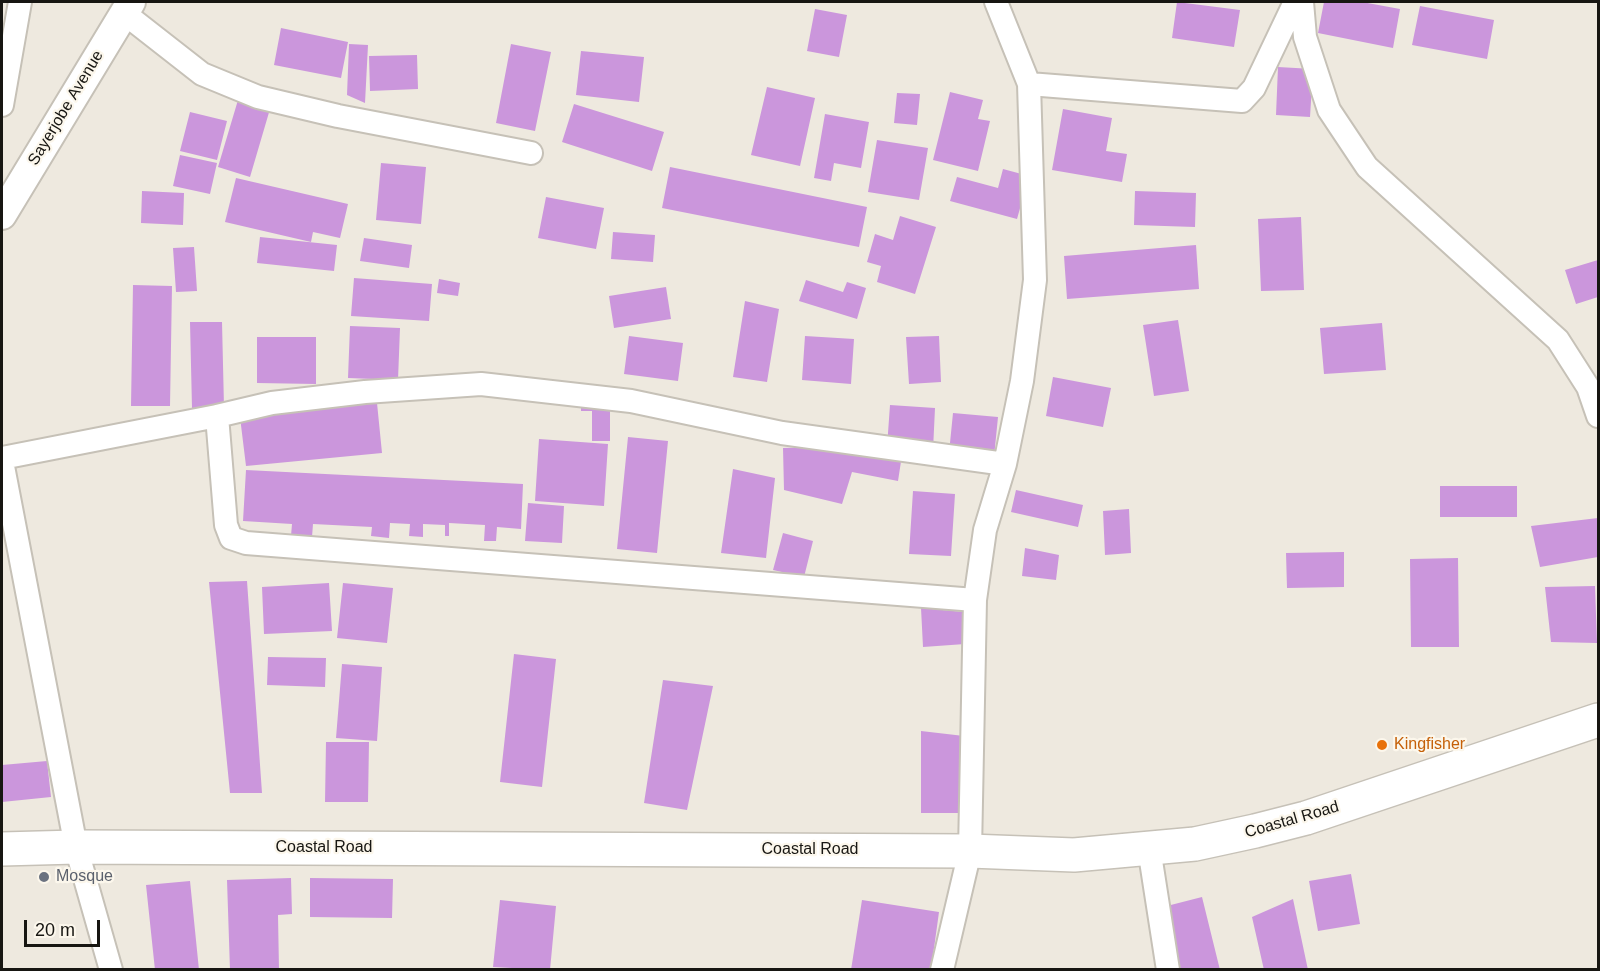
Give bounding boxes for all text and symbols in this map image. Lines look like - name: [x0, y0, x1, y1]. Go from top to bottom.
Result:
- street label: Sayerjobe Avenue: [24, 47, 108, 169]
- place label: Kingfisher: [1394, 735, 1465, 755]
- marker: Kingfisher: [1375, 738, 1389, 752]
- street label: Coastal Road: [1243, 797, 1341, 843]
- street label: Coastal Road: [276, 838, 372, 858]
- street label: Coastal Road: [762, 840, 858, 860]
- place label: Mosque: [56, 867, 113, 887]
- marker: Mosque: [37, 870, 51, 884]
- scale bar: [27, 908, 104, 946]
- text: 20 m: [35, 920, 75, 940]

